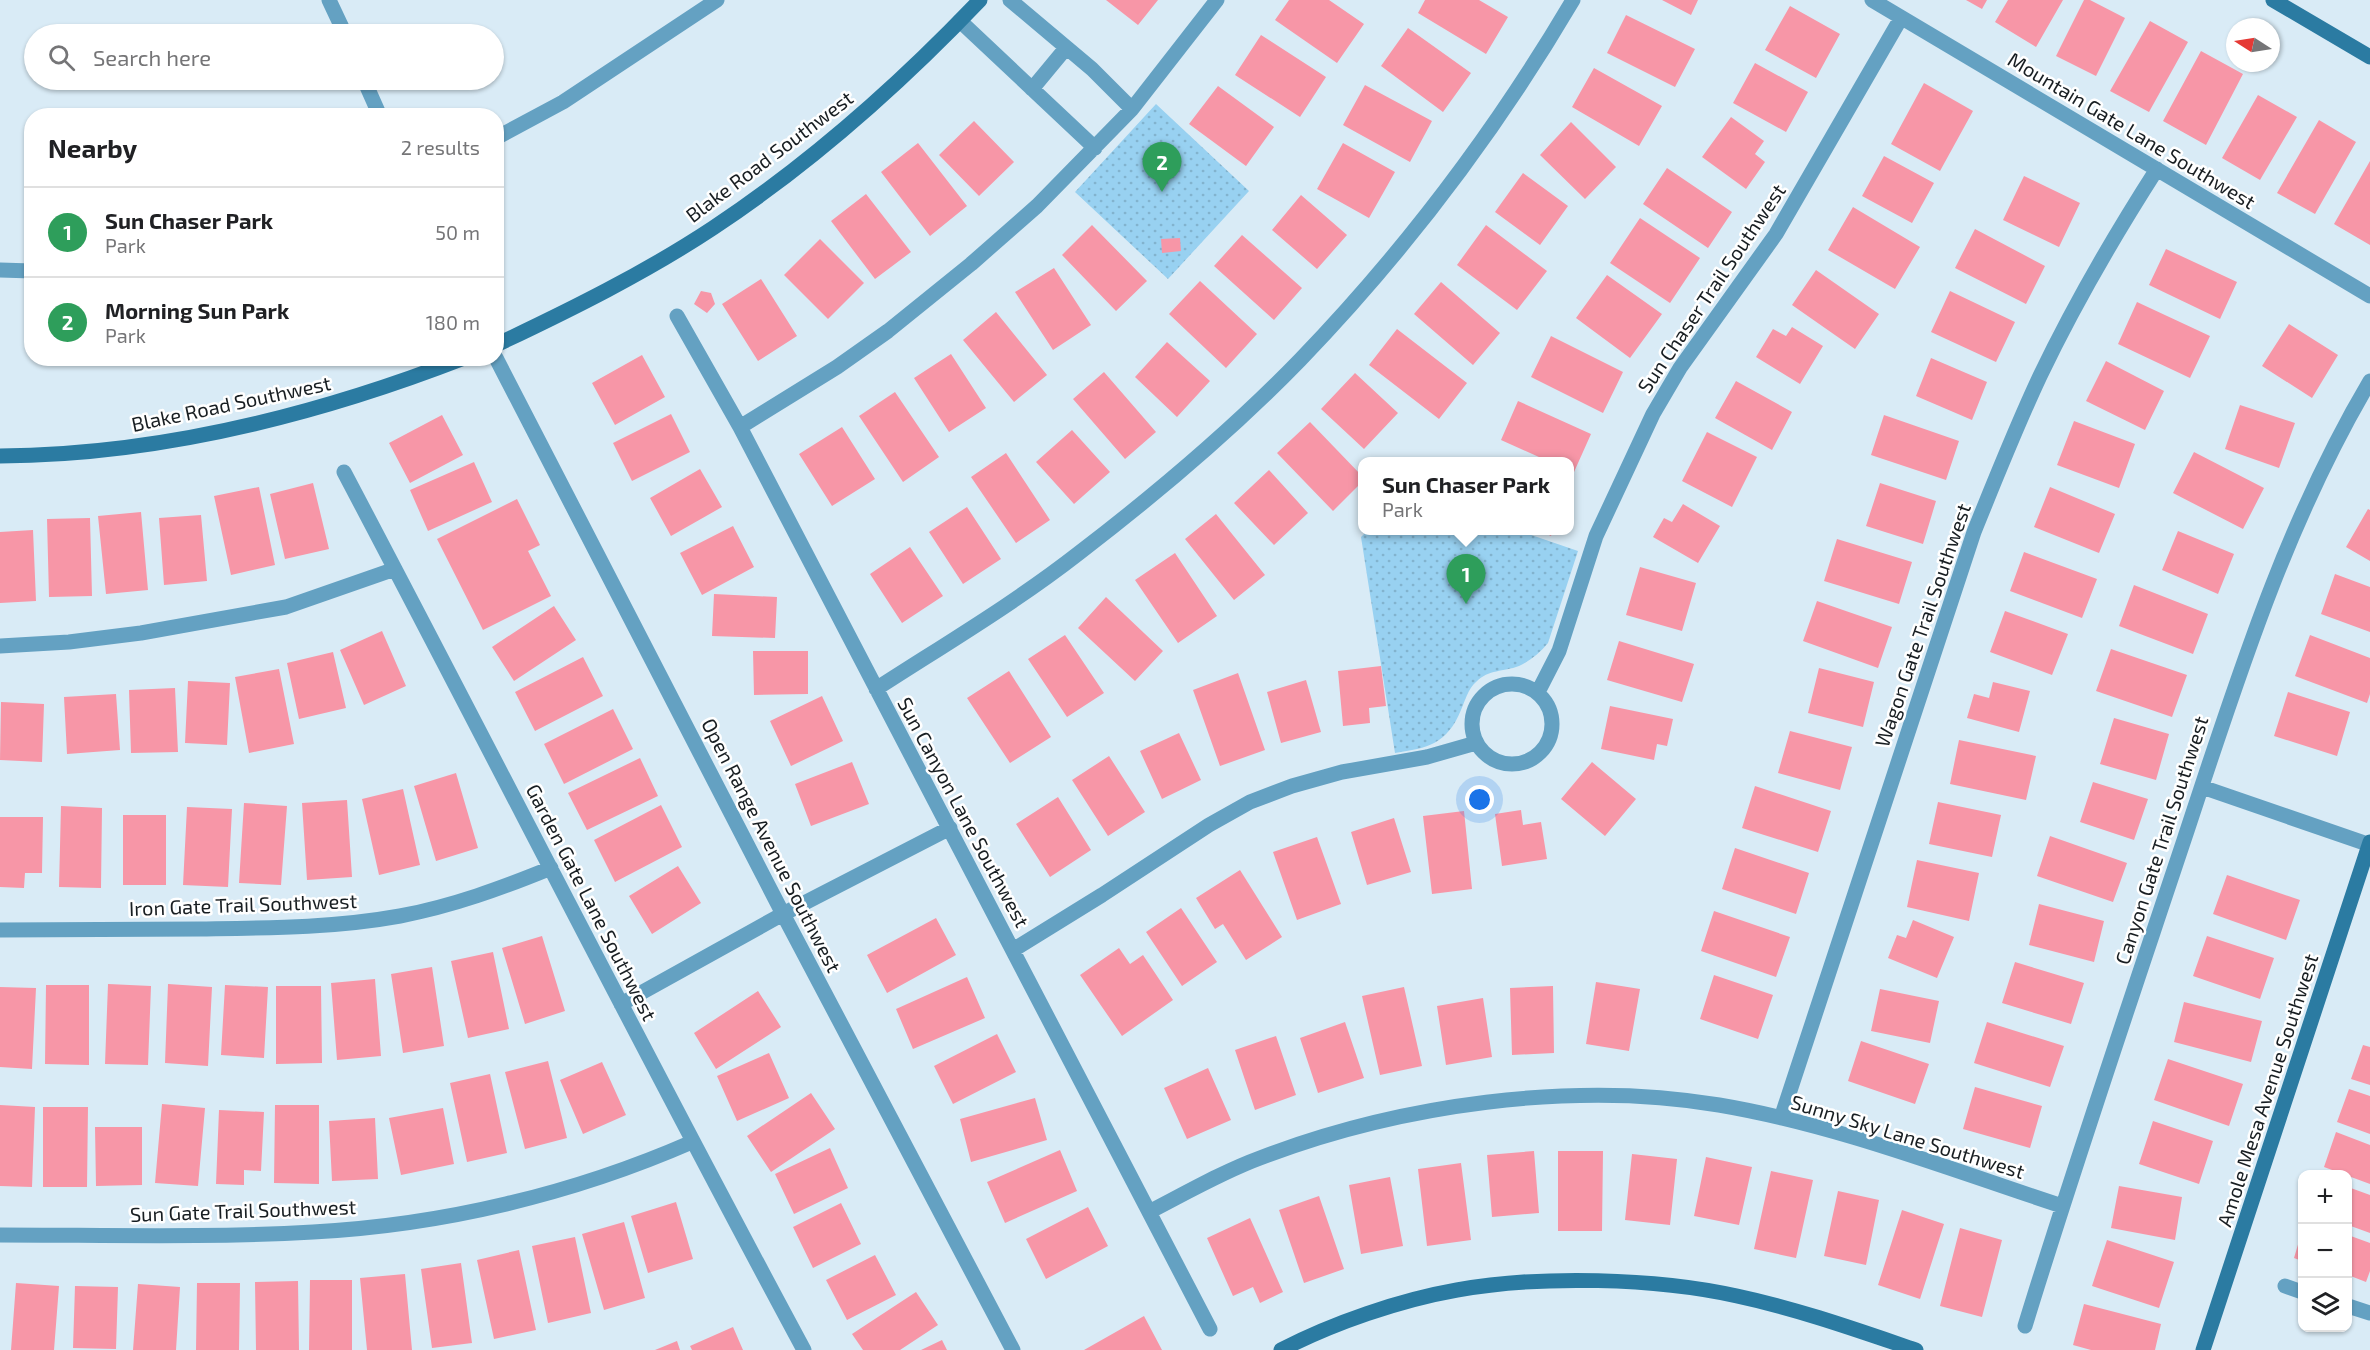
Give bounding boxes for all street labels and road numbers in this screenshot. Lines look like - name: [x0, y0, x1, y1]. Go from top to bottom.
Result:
- street label: Mountain Gate Lane Southwest: [2004, 47, 2260, 214]
- street label: Blake Road Southwest: [681, 85, 858, 227]
- street label: Sun Chaser Trail Southwest: [1632, 179, 1790, 397]
- street label: Blake Road Southwest: [129, 370, 333, 436]
- street label: Wagon Gate Trail Southwest: [1869, 500, 1975, 750]
- street label: Sun Canyon Lane Southwest: [893, 693, 1035, 931]
- street label: Canyon Gate Trail Southwest: [2109, 712, 2213, 967]
- street label: Open Range Avenue Southwest: [697, 714, 847, 976]
- street label: Garden Gate Lane Southwest: [522, 780, 662, 1025]
- street label: Iron Gate Trail Southwest: [129, 888, 358, 920]
- street label: Amole Mesa Avenue Southwest: [2211, 950, 2323, 1229]
- street label: Sunny Sky Lane Southwest: [1788, 1089, 2028, 1183]
- street label: Sun Gate Trail Southwest: [129, 1194, 357, 1226]

